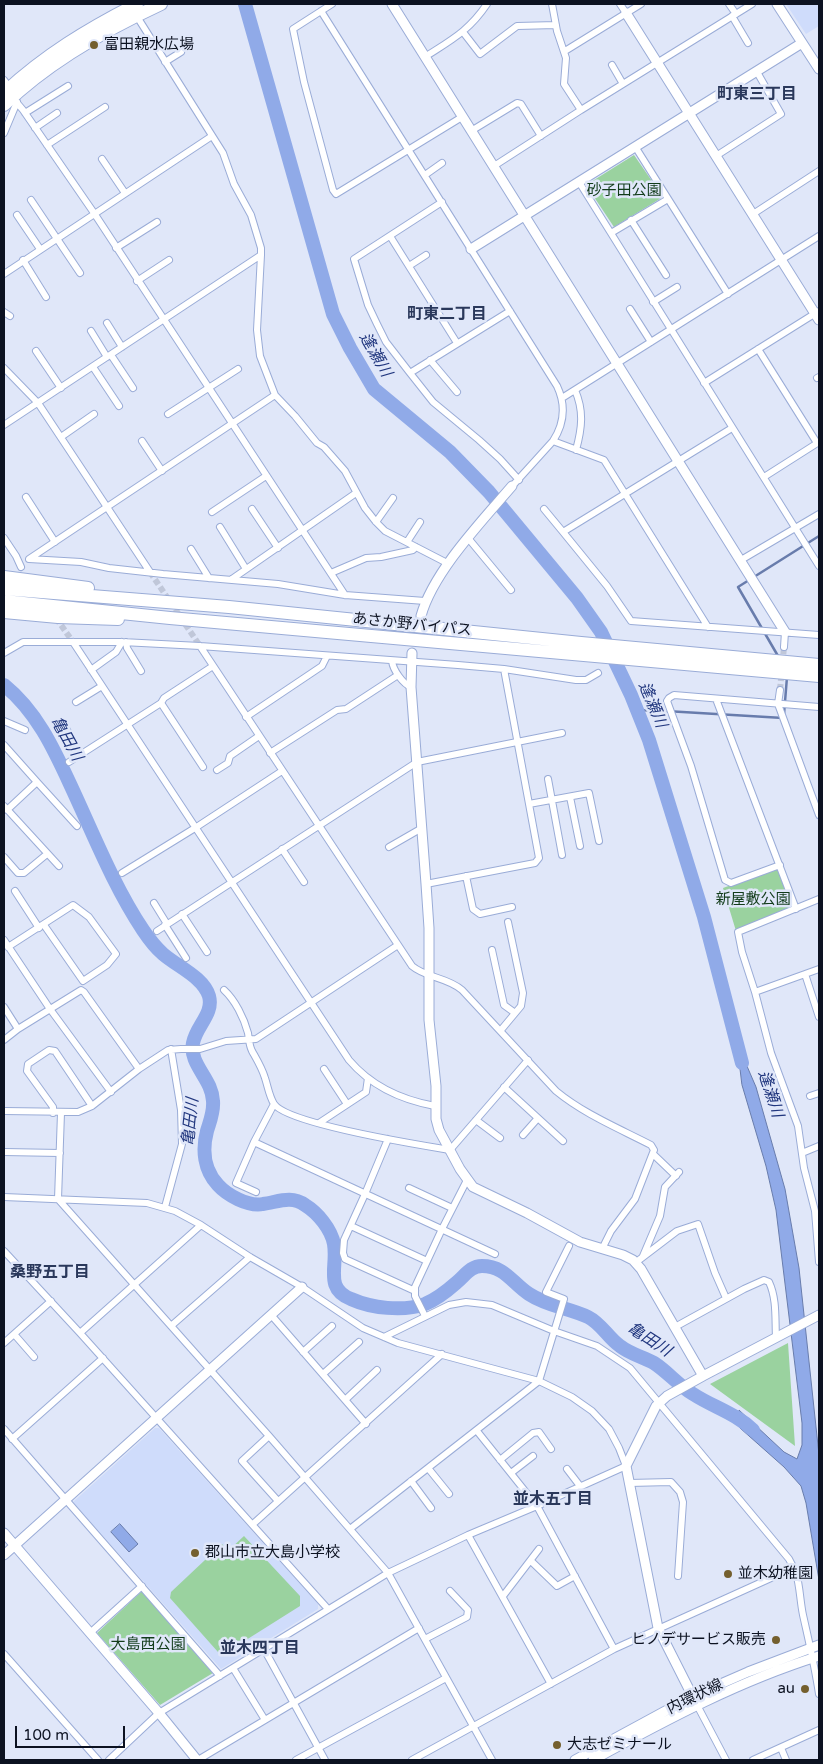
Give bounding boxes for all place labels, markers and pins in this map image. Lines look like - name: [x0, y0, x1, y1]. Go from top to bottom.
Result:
- place label: 富田親水広場: [104, 36, 194, 54]
- marker: 富田親水広場: [88, 39, 100, 51]
- place label: 郡山市立大島小学校: [205, 1544, 340, 1562]
- marker: 郡山市立大島小学校: [189, 1547, 201, 1559]
- place label: 並木幼稚園: [738, 1565, 813, 1583]
- marker: 並木幼稚園: [722, 1568, 734, 1580]
- place label: ヒノデサービス販売: [631, 1631, 766, 1649]
- marker: ヒノデサービス販売: [770, 1634, 782, 1646]
- place label: au: [777, 1680, 795, 1698]
- marker: au: [799, 1683, 811, 1695]
- place label: 大志ゼミナール: [567, 1736, 672, 1754]
- marker: 大志ゼミナール: [551, 1739, 563, 1751]

